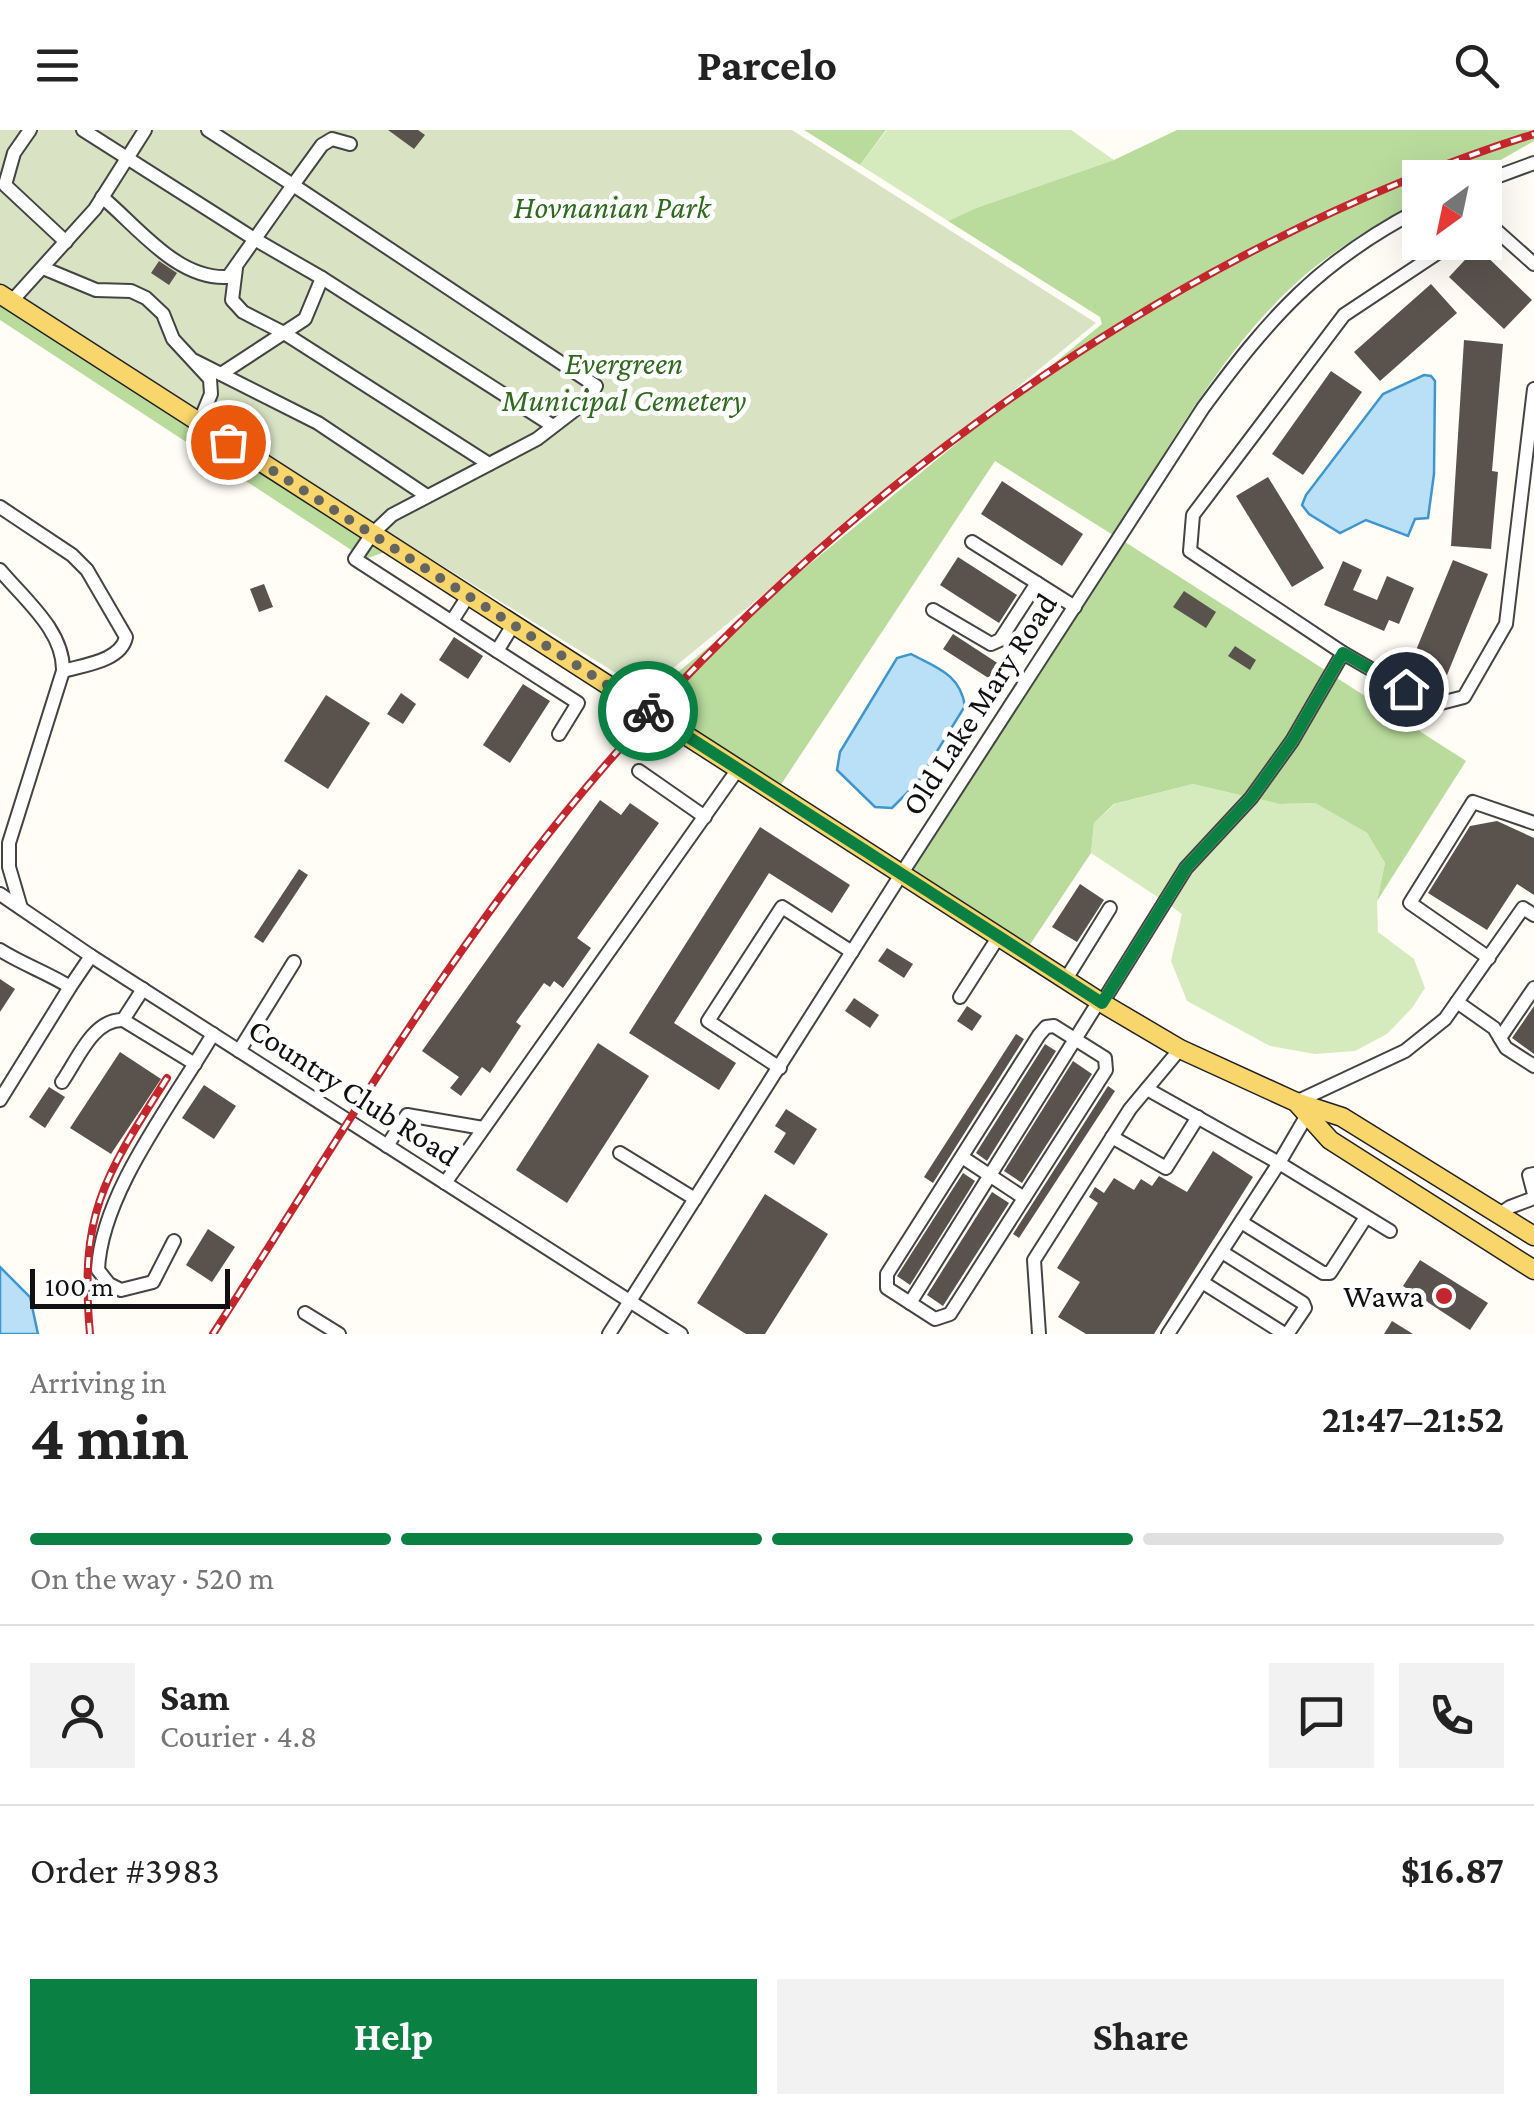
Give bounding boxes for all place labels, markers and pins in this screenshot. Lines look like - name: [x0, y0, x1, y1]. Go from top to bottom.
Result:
- pin: [186, 400, 271, 485]
- pin: [1364, 647, 1449, 732]
- place label: Wawa: [1343, 1278, 1424, 1314]
- marker: Wawa: [1433, 1285, 1455, 1307]

